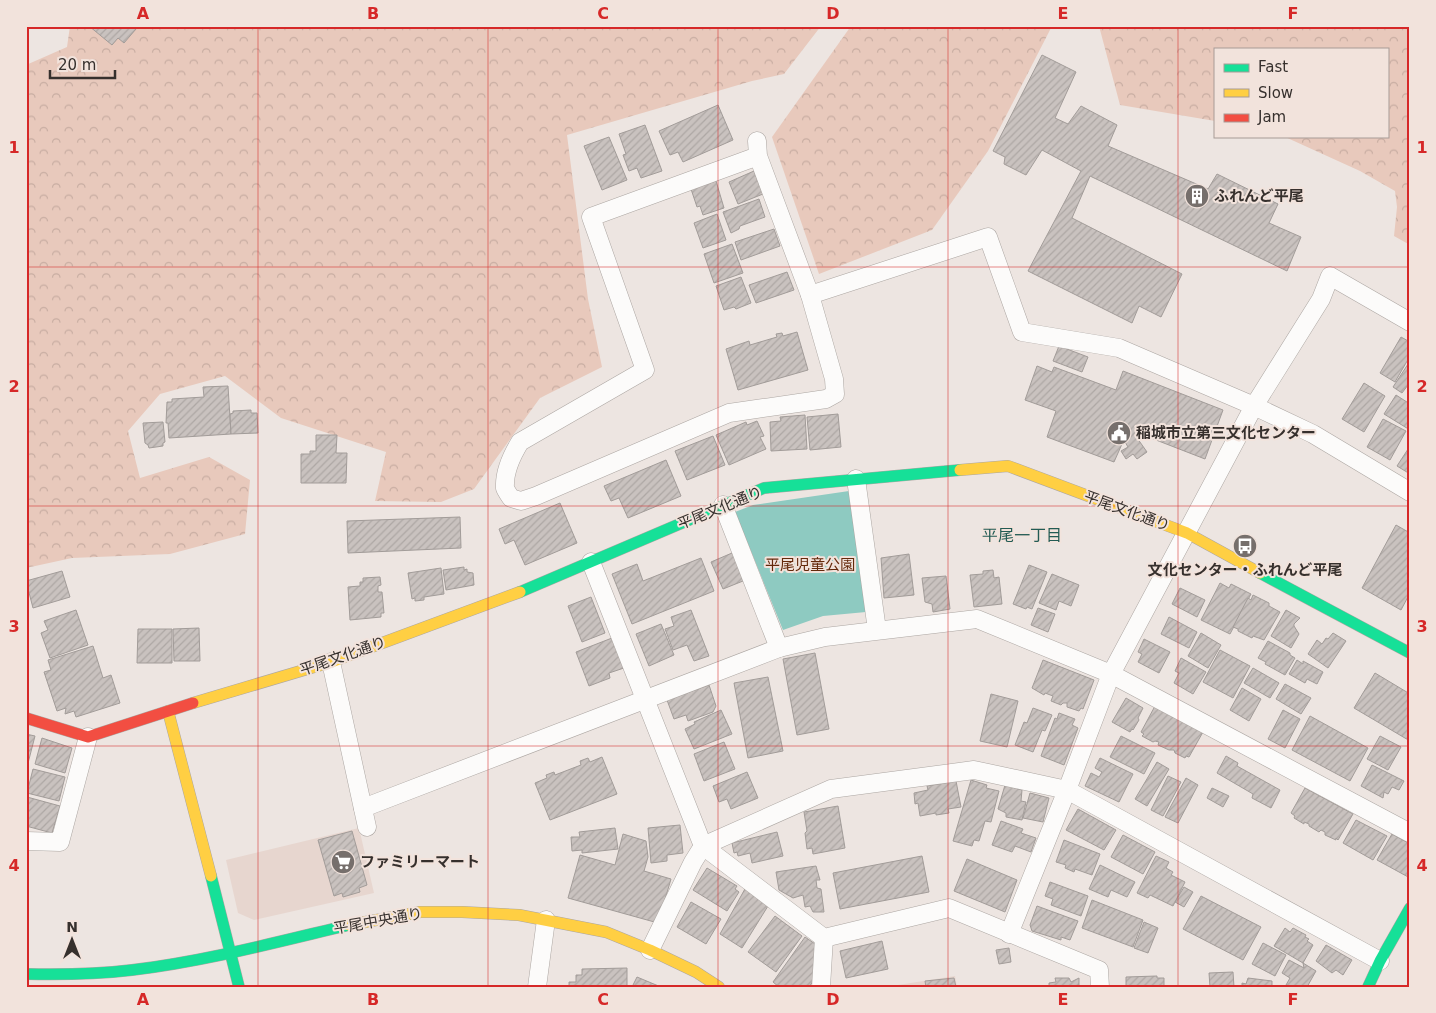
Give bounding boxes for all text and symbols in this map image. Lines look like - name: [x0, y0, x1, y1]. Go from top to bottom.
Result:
- text: A: [137, 4, 150, 23]
- text: B: [367, 4, 379, 23]
- text: C: [597, 4, 609, 23]
- text: D: [826, 4, 840, 23]
- text: E: [1058, 4, 1068, 23]
- text: F: [1288, 4, 1298, 23]
- scale bar: [50, 48, 115, 80]
- legend: [1214, 48, 1388, 138]
- text: 20 m: [58, 56, 96, 74]
- text: Fast: [1258, 58, 1288, 76]
- text: Slow: [1258, 84, 1293, 102]
- text: Jam: [1257, 108, 1286, 126]
- text: 1: [8, 138, 20, 157]
- text: 1: [1416, 138, 1428, 157]
- building icon: ふれんど平尾: [1184, 183, 1210, 209]
- place label: ふれんど平尾: [1214, 187, 1304, 205]
- text: 2: [8, 377, 20, 396]
- text: 2: [1416, 377, 1428, 396]
- public building icon: 稲城市立第三文化センター: [1106, 420, 1132, 446]
- place label: 稲城市立第三文化センター: [1136, 424, 1316, 442]
- street label: 平尾文化通り: [675, 483, 765, 533]
- street label: 平尾文化通り: [1082, 487, 1172, 535]
- district label: 平尾一丁目: [982, 526, 1062, 545]
- bus stop icon: 文化センター・ふれんど平尾: [1232, 533, 1258, 559]
- park label: 平尾児童公園: [765, 556, 855, 574]
- place label: 文化センター・ふれんど平尾: [1148, 561, 1342, 579]
- text: 3: [8, 617, 20, 636]
- text: 3: [1416, 617, 1428, 636]
- street label: 平尾文化通り: [298, 633, 388, 679]
- supermarket icon: ファミリーマート: [330, 849, 356, 875]
- place label: ファミリーマート: [360, 853, 480, 871]
- text: 4: [8, 856, 20, 875]
- text: 4: [1416, 856, 1428, 875]
- street label: 平尾中央通り: [332, 904, 424, 938]
- north arrow: [48, 916, 98, 966]
- text: N: [66, 919, 78, 935]
- text: A: [137, 990, 150, 1009]
- text: B: [367, 990, 379, 1009]
- text: C: [597, 990, 609, 1009]
- text: D: [826, 990, 840, 1009]
- text: E: [1058, 990, 1068, 1009]
- text: F: [1288, 990, 1298, 1009]

